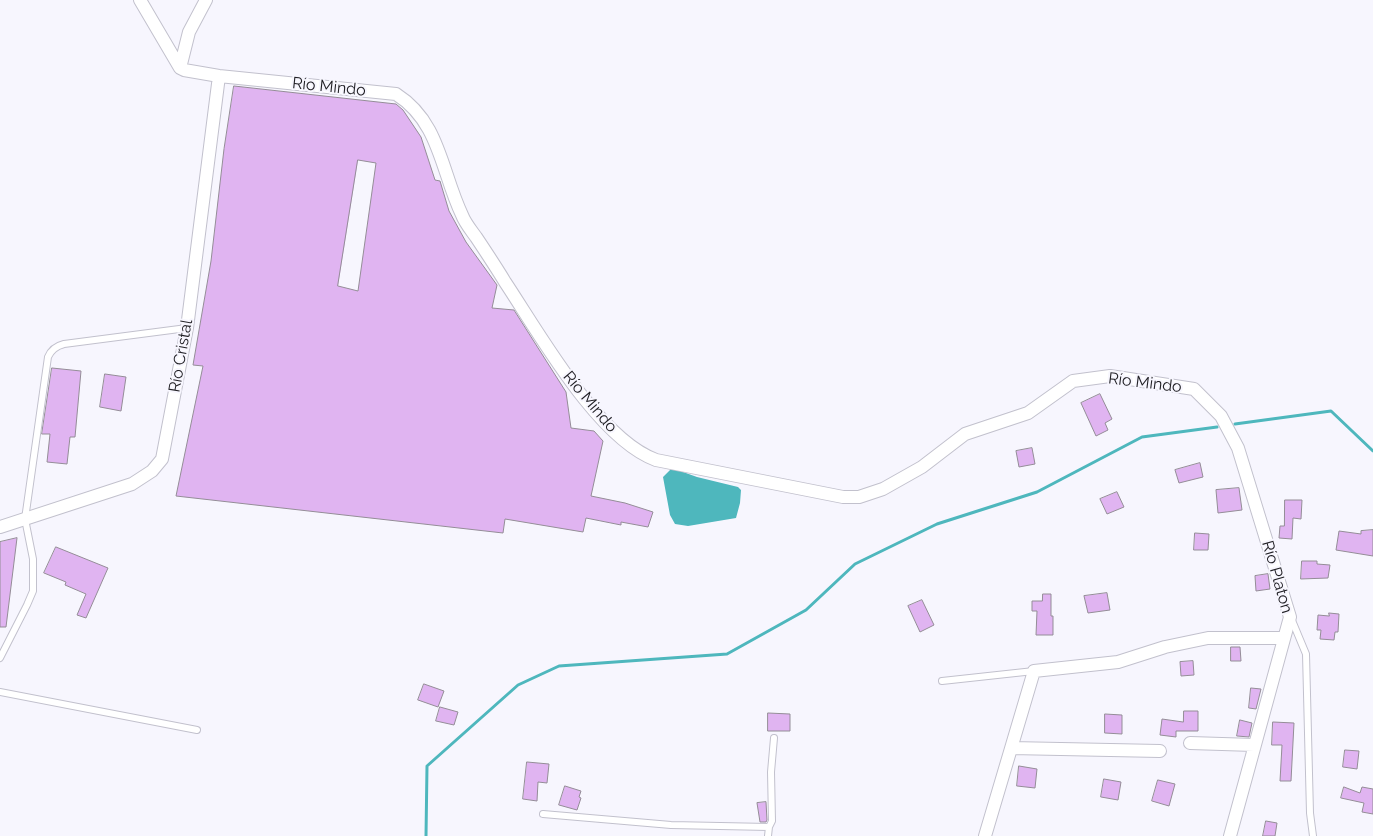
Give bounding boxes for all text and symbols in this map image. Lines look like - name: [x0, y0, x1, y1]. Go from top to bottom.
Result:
- street label: Río Mindo: [291, 74, 367, 100]
- street label: Río Cristal: [165, 318, 197, 394]
- street label: Río Mindo: [559, 368, 621, 436]
- street label: Río Mindo: [1107, 369, 1183, 397]
- street label: Río Platon: [1258, 539, 1296, 615]

